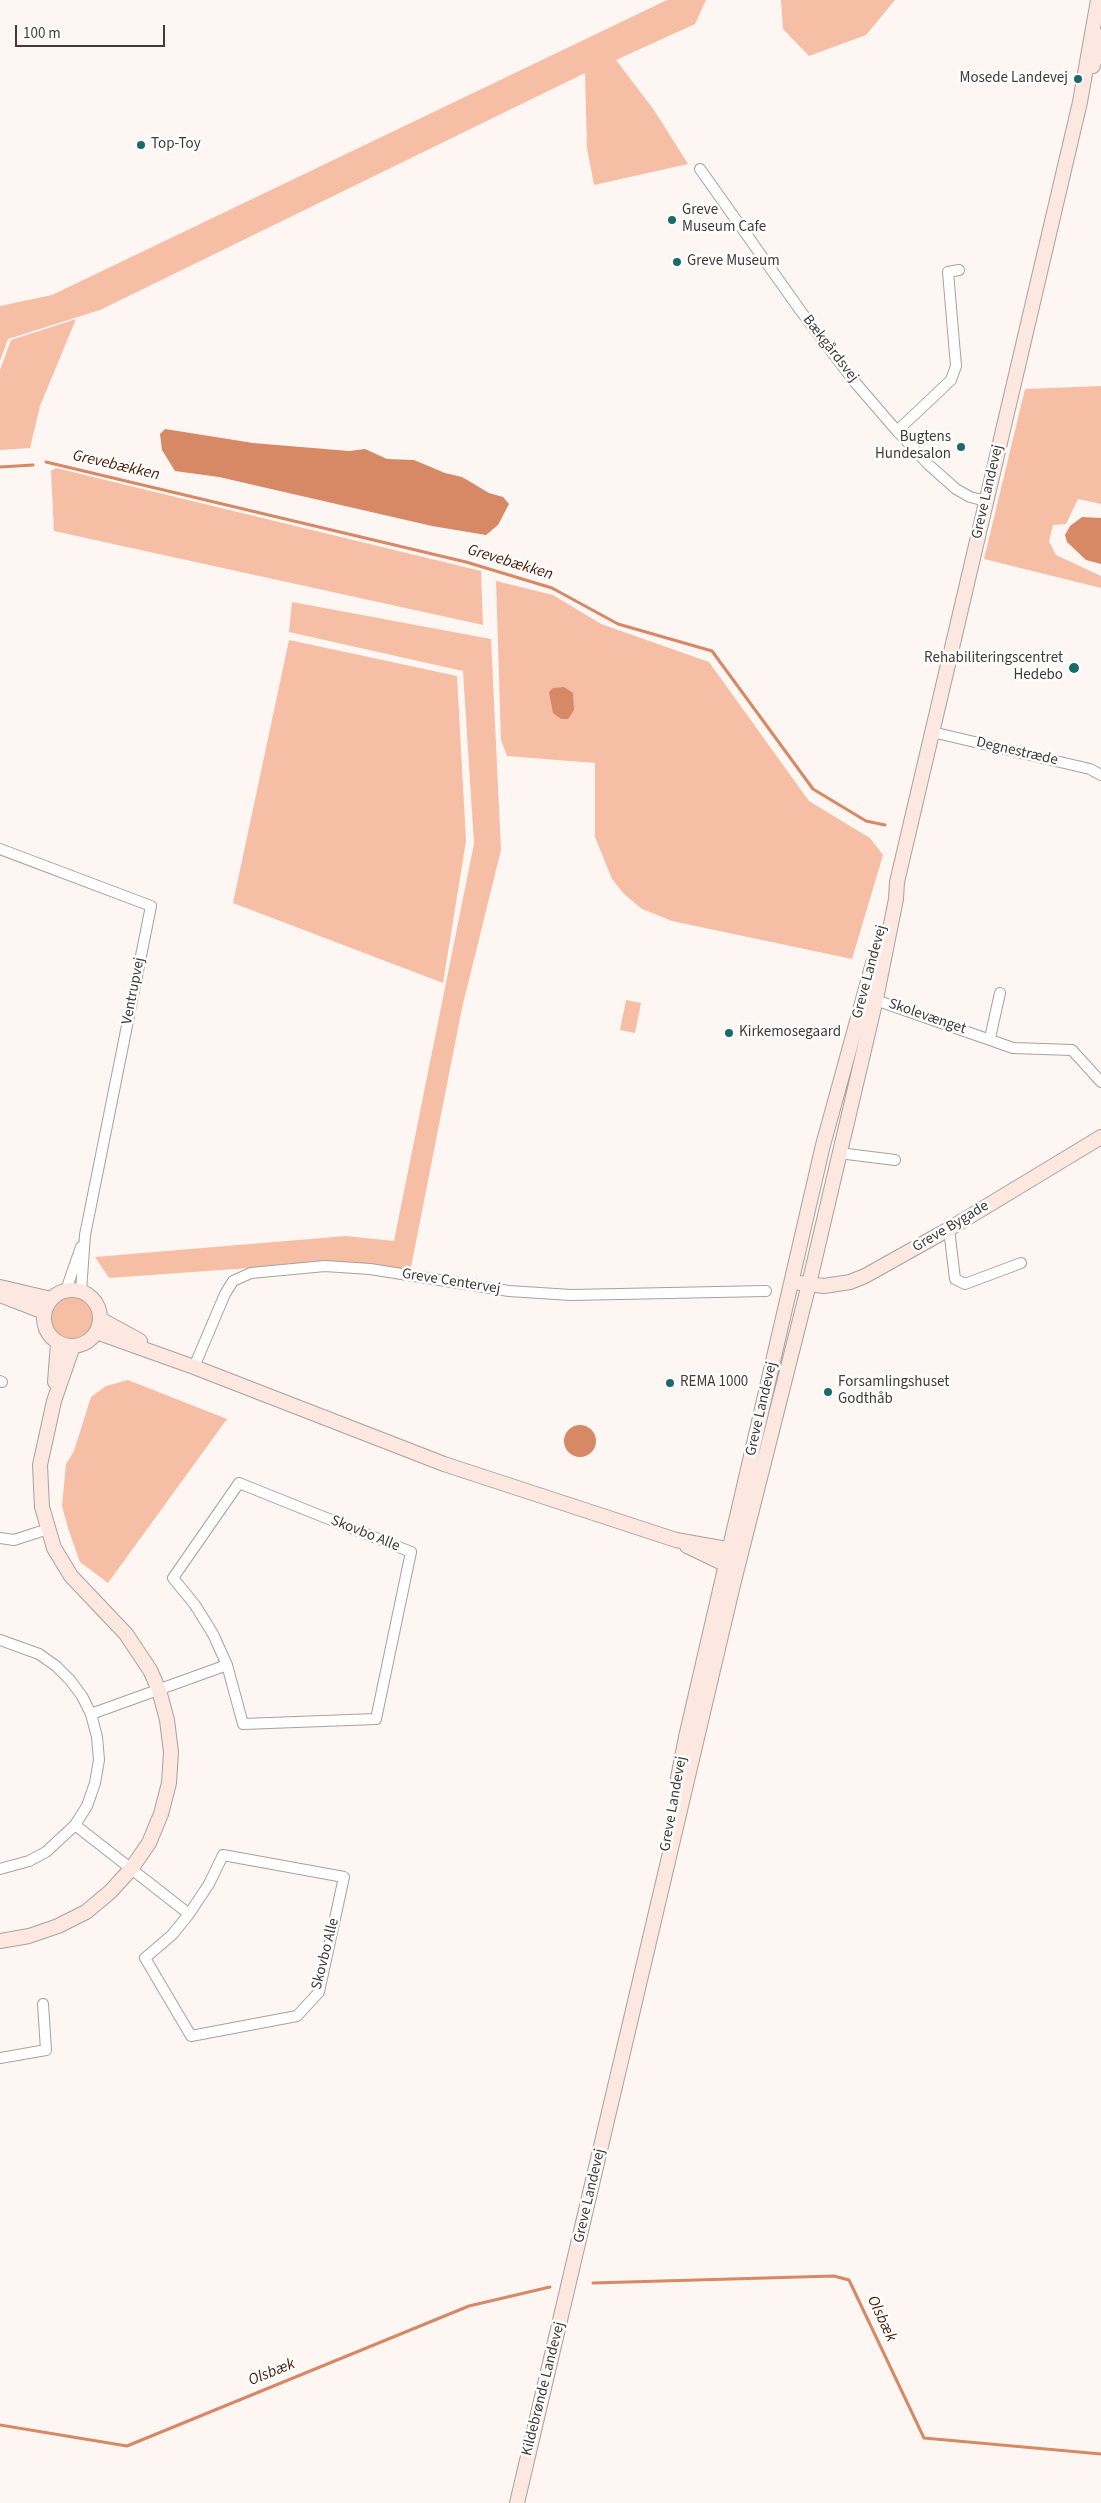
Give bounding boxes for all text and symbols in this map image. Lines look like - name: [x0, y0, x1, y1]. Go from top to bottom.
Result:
- scale bar: [18, 15, 168, 47]
- text: 100 m: [23, 23, 61, 44]
- place label: Mosede Landevej: [960, 70, 1068, 88]
- marker: Mosede Landevej: [1072, 73, 1084, 85]
- place label: Top-Toy: [151, 136, 201, 154]
- marker: Top-Toy: [135, 139, 147, 151]
- place label: Greve Museum Cafe: [682, 202, 766, 237]
- marker: Greve Museum Cafe: [666, 214, 678, 226]
- place label: Greve Museum: [687, 253, 780, 271]
- marker: Greve Museum: [671, 256, 683, 268]
- street label: Bækgårdsvej: [798, 312, 862, 386]
- place label: Bugtens Hundesalon: [875, 429, 951, 464]
- marker: Bugtens Hundesalon: [955, 441, 967, 453]
- street label: Greve Landevej: [968, 443, 1008, 541]
- water label: Grevebækken: [71, 447, 161, 485]
- water label: Grevebækken: [465, 541, 555, 585]
- place label: Rehabiliteringscentret Hedebo: [924, 650, 1063, 685]
- marker: Rehabiliteringscentret Hedebo: [1067, 661, 1081, 675]
- street label: Degnestræde: [975, 734, 1059, 770]
- street label: Greve Landevej: [849, 923, 891, 1021]
- street label: Ventrupvej: [119, 956, 149, 1026]
- street label: Skolevænget: [886, 995, 968, 1039]
- place label: Kirkemosegaard: [739, 1024, 841, 1042]
- marker: Kirkemosegaard: [723, 1027, 735, 1039]
- street label: Greve Bygade: [910, 1197, 992, 1257]
- street label: Greve Centervej: [400, 1265, 502, 1299]
- street label: Greve Landevej: [742, 1360, 782, 1458]
- place label: REMA 1000: [680, 1374, 748, 1392]
- place label: Forsamlingshuset Godthåb: [838, 1374, 949, 1409]
- marker: REMA 1000: [664, 1377, 676, 1389]
- marker: Forsamlingshuset Godthåb: [822, 1386, 834, 1398]
- street label: Skovbo Alle: [328, 1512, 402, 1556]
- street label: Greve Landevej: [657, 1755, 691, 1853]
- street label: Skovbo Alle: [308, 1916, 344, 1992]
- street label: Greve Landevej: [570, 2147, 610, 2245]
- water label: Olsbæk: [862, 2293, 900, 2345]
- street label: Kildebrønde Landevej: [519, 2320, 569, 2458]
- water label: Olsbæk: [246, 2355, 298, 2391]

